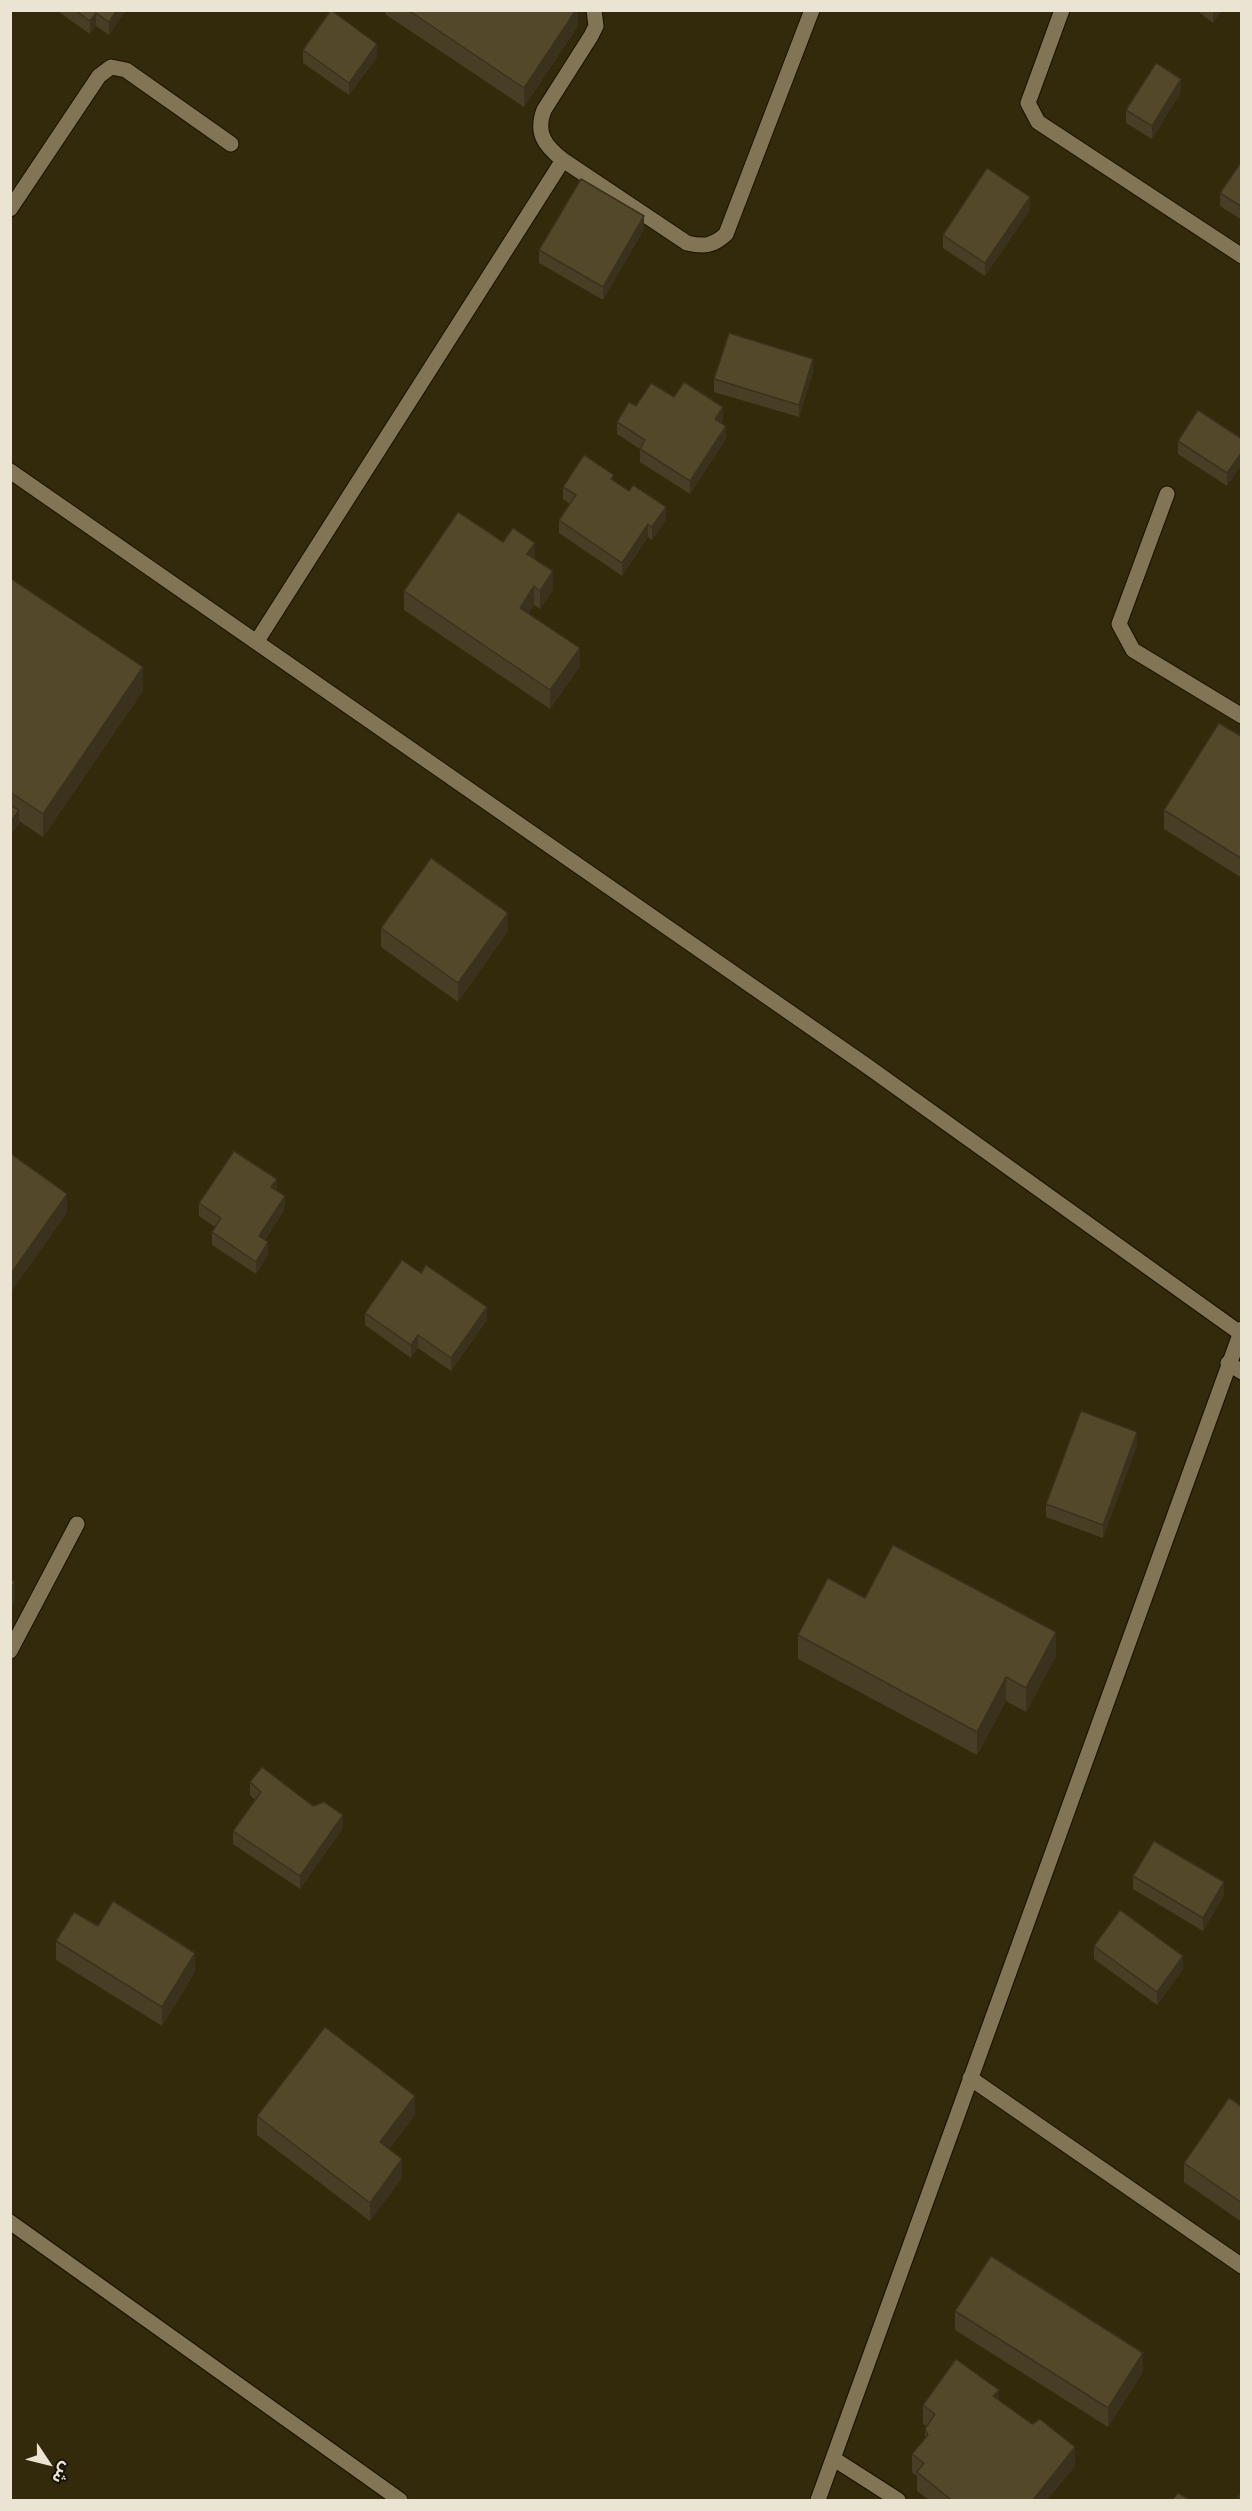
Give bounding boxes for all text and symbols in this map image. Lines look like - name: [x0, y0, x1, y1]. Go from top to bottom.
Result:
- north arrow: [18, 2433, 78, 2493]
- text: ش: [49, 2459, 77, 2488]

